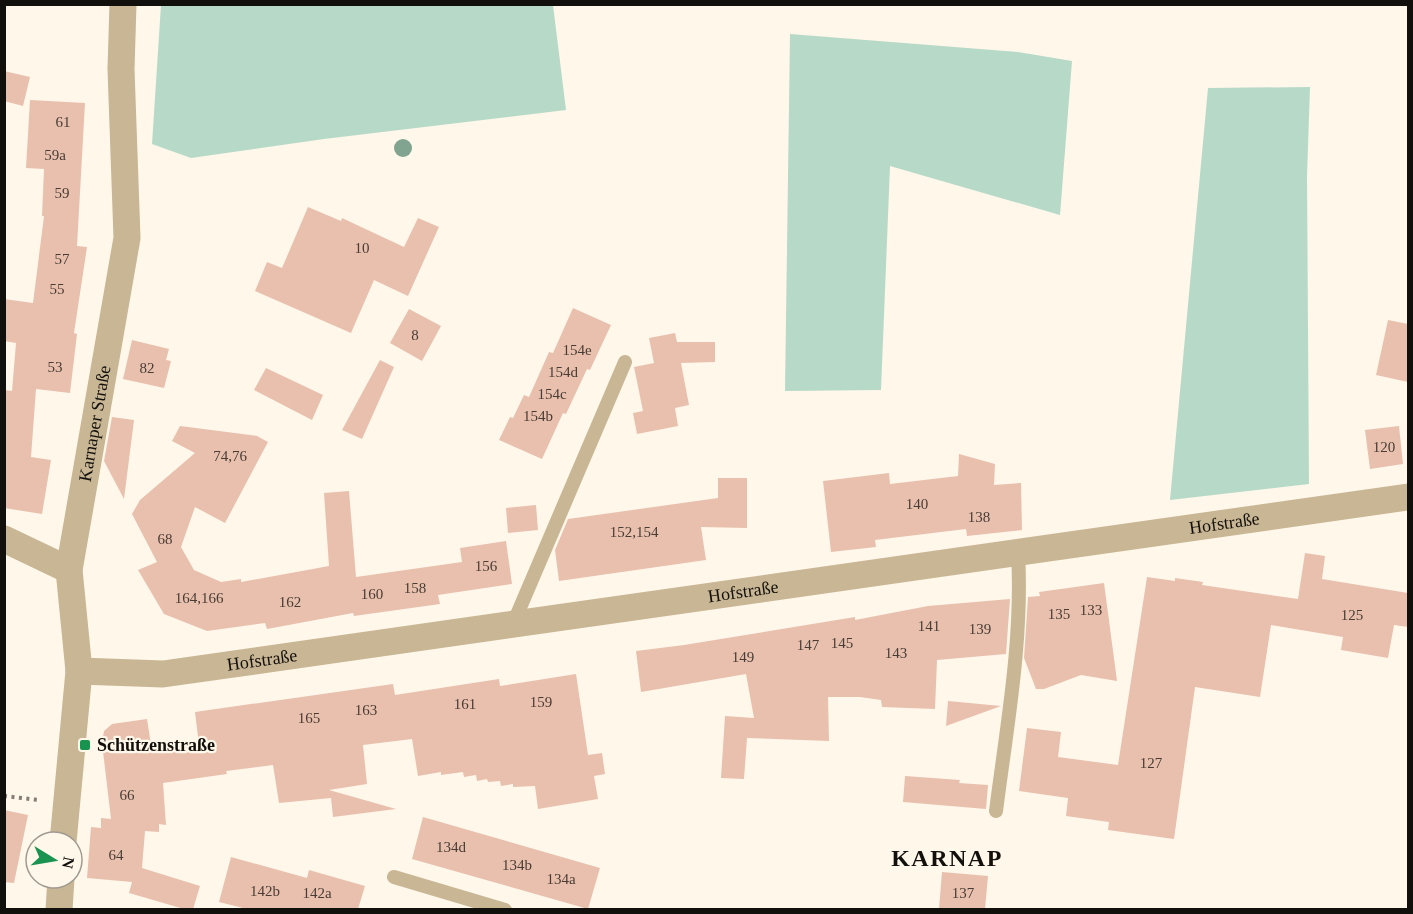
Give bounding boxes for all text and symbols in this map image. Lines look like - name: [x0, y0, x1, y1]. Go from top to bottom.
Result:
- house number: 61: [56, 114, 71, 130]
- house number: 59a: [44, 147, 66, 163]
- house number: 59: [55, 185, 70, 201]
- house number: 10: [355, 240, 370, 256]
- house number: 57: [55, 251, 70, 267]
- house number: 55: [50, 281, 65, 297]
- house number: 8: [411, 327, 419, 343]
- house number: 154e: [562, 342, 592, 358]
- house number: 53: [48, 359, 63, 375]
- house number: 82: [140, 360, 155, 376]
- street label: Karnaper Straße: [75, 364, 115, 483]
- house number: 154d: [548, 364, 579, 380]
- house number: 154c: [537, 386, 567, 402]
- house number: 154b: [523, 408, 553, 424]
- house number: 120: [1373, 439, 1395, 455]
- house number: 74,76: [213, 448, 247, 464]
- house number: 140: [906, 496, 928, 512]
- street label: Hofstraße: [1188, 508, 1261, 538]
- house number: 138: [968, 509, 990, 525]
- house number: 152,154: [610, 524, 659, 540]
- house number: 68: [158, 531, 173, 547]
- house number: 156: [475, 558, 498, 574]
- street label: Hofstraße: [707, 577, 780, 606]
- house number: 158: [404, 580, 426, 596]
- house number: 160: [361, 586, 383, 602]
- house number: 164,166: [175, 590, 224, 606]
- house number: 162: [279, 594, 301, 610]
- house number: 133: [1080, 602, 1102, 618]
- house number: 135: [1048, 606, 1070, 622]
- house number: 125: [1341, 607, 1363, 623]
- house number: 141: [918, 618, 940, 634]
- house number: 139: [969, 621, 991, 637]
- house number: 145: [831, 635, 853, 651]
- house number: 147: [797, 637, 820, 653]
- street label: Hofstraße: [225, 645, 299, 675]
- house number: 143: [885, 645, 907, 661]
- house number: 149: [732, 649, 754, 665]
- house number: 159: [530, 694, 552, 710]
- house number: 161: [454, 696, 476, 712]
- house number: 163: [355, 702, 377, 718]
- house number: 165: [298, 710, 320, 726]
- place label: Schützenstraße: [97, 735, 215, 755]
- marker: Schützenstraße: [78, 738, 92, 752]
- house number: 127: [1140, 755, 1163, 771]
- house number: 66: [120, 787, 135, 803]
- north arrow: [24, 830, 84, 890]
- house number: 134d: [436, 839, 467, 855]
- district label: KARNAP: [891, 845, 1003, 871]
- house number: 64: [109, 847, 124, 863]
- text: N: [59, 855, 78, 870]
- house number: 134b: [502, 857, 532, 873]
- house number: 134a: [546, 871, 576, 887]
- house number: 142b: [250, 883, 280, 899]
- house number: 142a: [302, 885, 332, 901]
- house number: 137: [952, 885, 975, 901]

